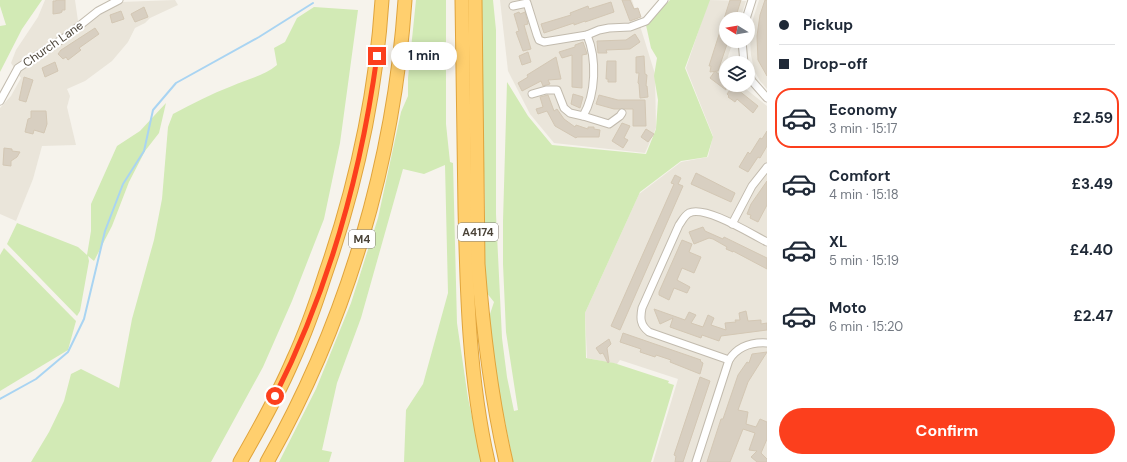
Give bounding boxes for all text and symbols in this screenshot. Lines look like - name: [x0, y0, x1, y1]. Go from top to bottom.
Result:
- north arrow: [719, 12, 755, 48]
- map controls: [719, 12, 755, 92]
- text: Pickup: [803, 15, 853, 35]
- street label: Church Lane: [20, 17, 86, 71]
- callout: 1 min: [391, 42, 457, 70]
- route end: [368, 47, 386, 65]
- text: 1 min: [408, 47, 440, 64]
- text: Drop-off: [803, 54, 868, 74]
- button: layers: [719, 56, 755, 92]
- icon: car: [781, 100, 817, 136]
- text: Economy: [829, 100, 897, 120]
- text: £2.59: [1073, 108, 1113, 128]
- text: 3 min · 15:17: [829, 120, 897, 137]
- icon: car: [781, 166, 817, 202]
- text: Comfort: [829, 166, 890, 186]
- text: £3.49: [1071, 174, 1113, 194]
- text: 4 min · 15:18: [829, 186, 899, 203]
- road number: A4174: [458, 223, 498, 241]
- road number: M4: [349, 230, 375, 248]
- icon: car: [781, 232, 817, 268]
- text: XL: [829, 232, 847, 252]
- text: £4.40: [1070, 240, 1113, 260]
- text: 5 min · 15:19: [829, 252, 899, 269]
- icon: car: [781, 298, 817, 334]
- text: Moto: [829, 298, 867, 318]
- text: £2.47: [1073, 306, 1113, 326]
- text: 6 min · 15:20: [829, 318, 903, 335]
- route start: [266, 387, 284, 405]
- button: Confirm: [779, 408, 1115, 454]

